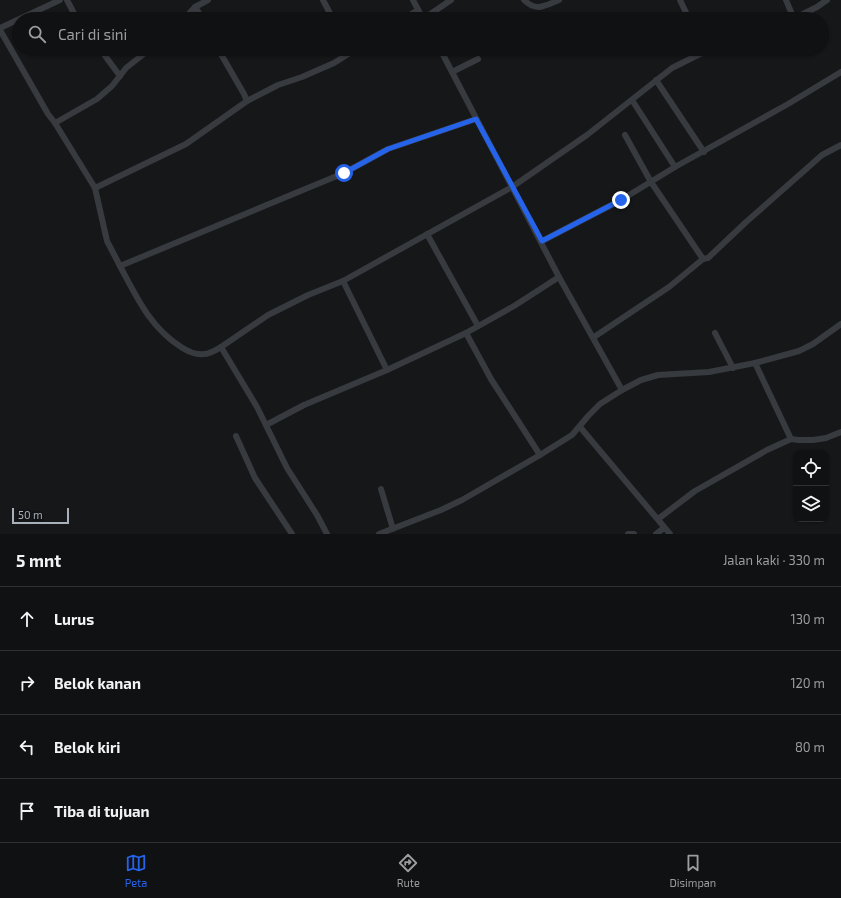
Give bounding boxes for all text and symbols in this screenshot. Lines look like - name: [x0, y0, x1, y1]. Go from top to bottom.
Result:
- search box: [12, 12, 829, 56]
- icon: search: [26, 23, 48, 45]
- text: Cari di sini: [58, 25, 127, 43]
- route start: [335, 164, 353, 182]
- route end: [612, 191, 630, 209]
- map controls: [793, 450, 829, 522]
- button: locate: [793, 450, 829, 486]
- button: layers: [793, 486, 829, 522]
- scale bar: [12, 506, 69, 525]
- text: 50 m: [18, 508, 43, 521]
- text: 5 mnt: [16, 550, 61, 570]
- text: Jalan kaki · 330 m: [723, 552, 825, 568]
- icon: ahead: [16, 608, 38, 630]
- text: Lurus: [54, 610, 94, 628]
- text: 130 m: [790, 611, 825, 627]
- icon: right: [16, 672, 38, 694]
- text: Belok kanan: [54, 674, 141, 692]
- text: 120 m: [790, 675, 825, 691]
- icon: left: [16, 736, 38, 758]
- text: Belok kiri: [54, 738, 120, 756]
- text: 80 m: [795, 739, 825, 755]
- icon: arrive: [16, 800, 38, 822]
- text: Tiba di tujuan: [54, 802, 150, 820]
- tab: Peta: [125, 852, 147, 889]
- tab: Rute: [397, 852, 420, 889]
- tab: Disimpan: [669, 852, 716, 889]

